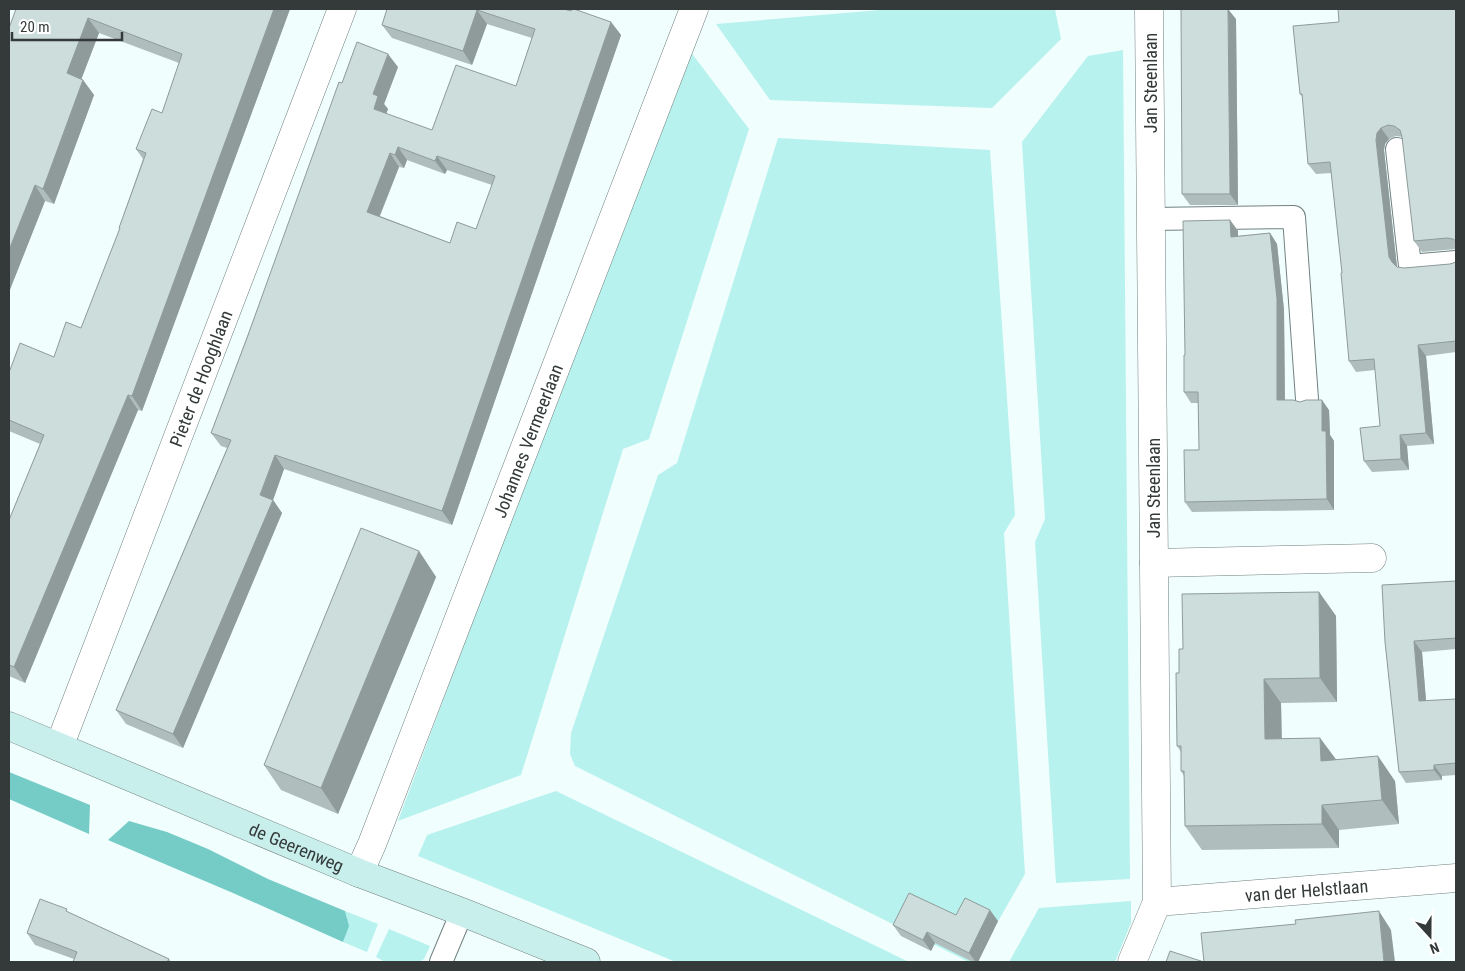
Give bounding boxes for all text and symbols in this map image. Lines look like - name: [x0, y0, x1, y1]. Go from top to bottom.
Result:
- scale bar: [12, 10, 122, 42]
- text: 20 m: [20, 18, 50, 36]
- street label: Jan Steenlaan: [1140, 33, 1161, 133]
- street label: Pieter de Hooghlaan: [165, 307, 236, 449]
- street label: Johannes Vermeerlaan: [488, 361, 567, 521]
- street label: Jan Steenlaan: [1143, 438, 1164, 538]
- street label: de Geerenweg: [246, 818, 347, 876]
- street label: van der Helstlaan: [1244, 875, 1369, 905]
- north arrow: [1405, 911, 1455, 961]
- text: N: [1428, 939, 1442, 957]

